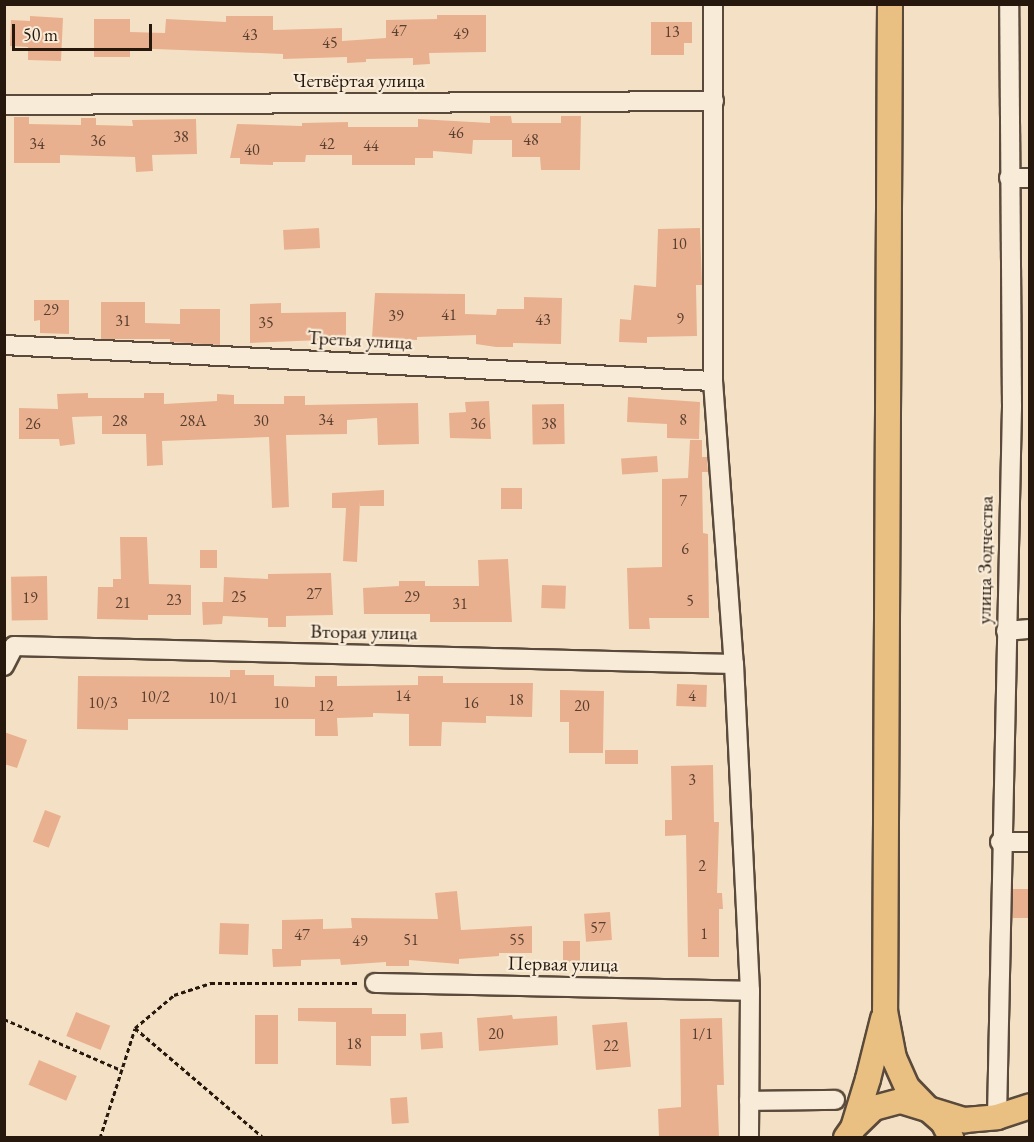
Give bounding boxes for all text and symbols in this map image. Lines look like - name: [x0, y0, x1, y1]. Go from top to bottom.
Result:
- scale bar: [15, 12, 154, 50]
- house number: 47: [391, 21, 407, 41]
- house number: 13: [664, 22, 680, 42]
- text: 50 m: [23, 23, 58, 46]
- house number: 49: [453, 24, 469, 44]
- house number: 43: [242, 25, 258, 45]
- house number: 45: [322, 33, 338, 53]
- street label: Четвёртая улица: [293, 68, 425, 92]
- house number: 46: [448, 123, 464, 143]
- house number: 38: [173, 127, 189, 147]
- house number: 48: [523, 130, 539, 150]
- house number: 36: [90, 131, 106, 151]
- house number: 34: [29, 134, 45, 154]
- house number: 42: [319, 134, 335, 154]
- house number: 44: [363, 136, 379, 156]
- house number: 40: [244, 140, 260, 160]
- house number: 10: [671, 234, 687, 254]
- house number: 29: [43, 300, 59, 320]
- house number: 41: [441, 305, 457, 325]
- house number: 39: [388, 306, 404, 326]
- house number: 9: [676, 309, 684, 329]
- house number: 43: [535, 310, 551, 330]
- house number: 31: [115, 311, 131, 331]
- house number: 35: [258, 313, 274, 333]
- street label: Третья улица: [307, 325, 413, 355]
- house number: 34: [318, 410, 334, 430]
- house number: 8: [679, 410, 687, 430]
- house number: 28: [112, 411, 128, 431]
- house number: 28А: [180, 411, 206, 431]
- house number: 30: [253, 411, 269, 431]
- house number: 26: [25, 414, 41, 434]
- house number: 36: [470, 414, 486, 434]
- house number: 38: [541, 414, 557, 434]
- house number: 7: [679, 491, 687, 511]
- street label: улица Зодчества: [972, 495, 998, 625]
- house number: 6: [681, 539, 689, 559]
- house number: 27: [306, 584, 322, 604]
- house number: 25: [231, 587, 247, 607]
- house number: 29: [404, 587, 420, 607]
- house number: 19: [22, 588, 38, 608]
- house number: 23: [166, 590, 182, 610]
- house number: 5: [686, 591, 694, 611]
- house number: 21: [115, 593, 131, 613]
- house number: 31: [452, 594, 468, 614]
- street label: Вторая улица: [310, 619, 418, 645]
- house number: 14: [395, 686, 411, 706]
- house number: 4: [688, 686, 696, 706]
- house number: 10/2: [140, 687, 170, 707]
- house number: 10/1: [208, 688, 238, 708]
- house number: 18: [508, 690, 524, 710]
- house number: 10/3: [88, 693, 118, 713]
- house number: 10: [273, 693, 289, 713]
- house number: 16: [463, 693, 479, 713]
- house number: 12: [318, 696, 334, 716]
- house number: 20: [574, 696, 590, 716]
- house number: 3: [688, 770, 696, 790]
- house number: 2: [698, 856, 706, 876]
- house number: 57: [590, 918, 606, 938]
- house number: 1: [700, 924, 708, 944]
- house number: 47: [294, 925, 310, 945]
- house number: 51: [403, 930, 419, 950]
- house number: 55: [509, 930, 525, 950]
- house number: 49: [352, 931, 368, 951]
- street label: Первая улица: [507, 951, 619, 977]
- house number: 20: [488, 1024, 504, 1044]
- house number: 1/1: [691, 1024, 713, 1044]
- house number: 18: [346, 1034, 362, 1054]
- house number: 22: [603, 1036, 619, 1056]

